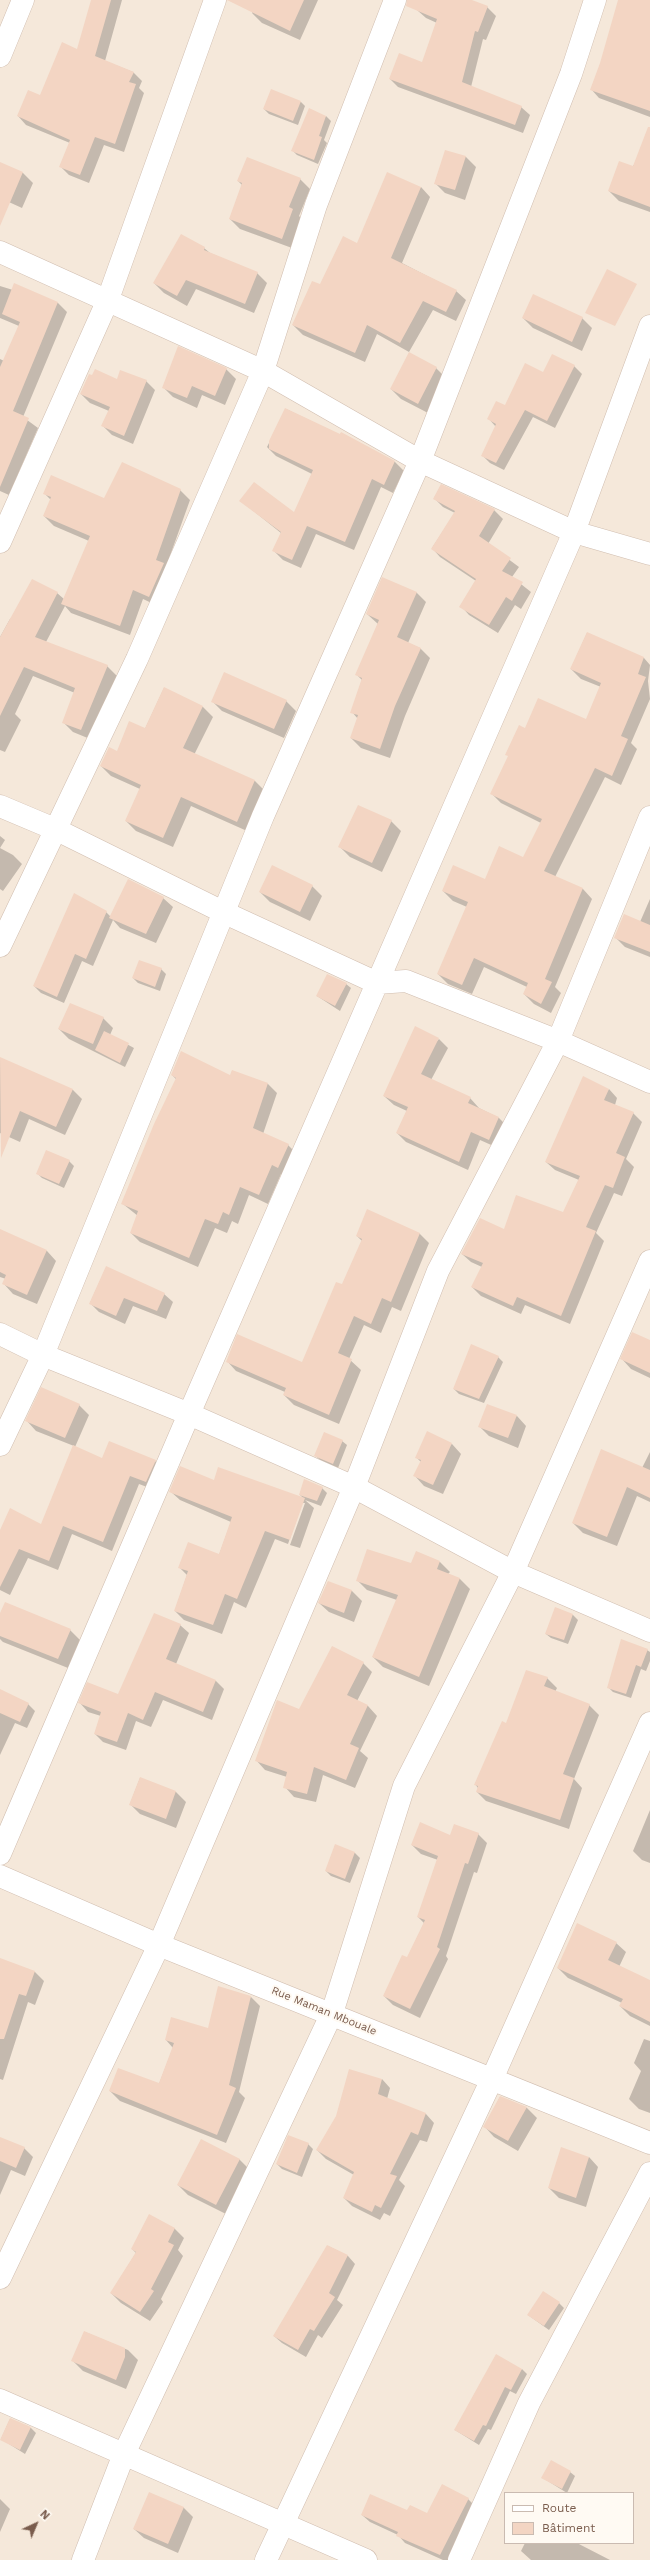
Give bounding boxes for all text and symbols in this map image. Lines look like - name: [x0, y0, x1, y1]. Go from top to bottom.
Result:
- street label: Rue Maman Mbouale: [269, 1984, 379, 2038]
- legend: [504, 2492, 634, 2544]
- text: Route: [542, 2501, 576, 2515]
- north arrow: [16, 2504, 56, 2544]
- text: N: [37, 2507, 52, 2523]
- text: Bâtiment: [542, 2521, 595, 2535]

